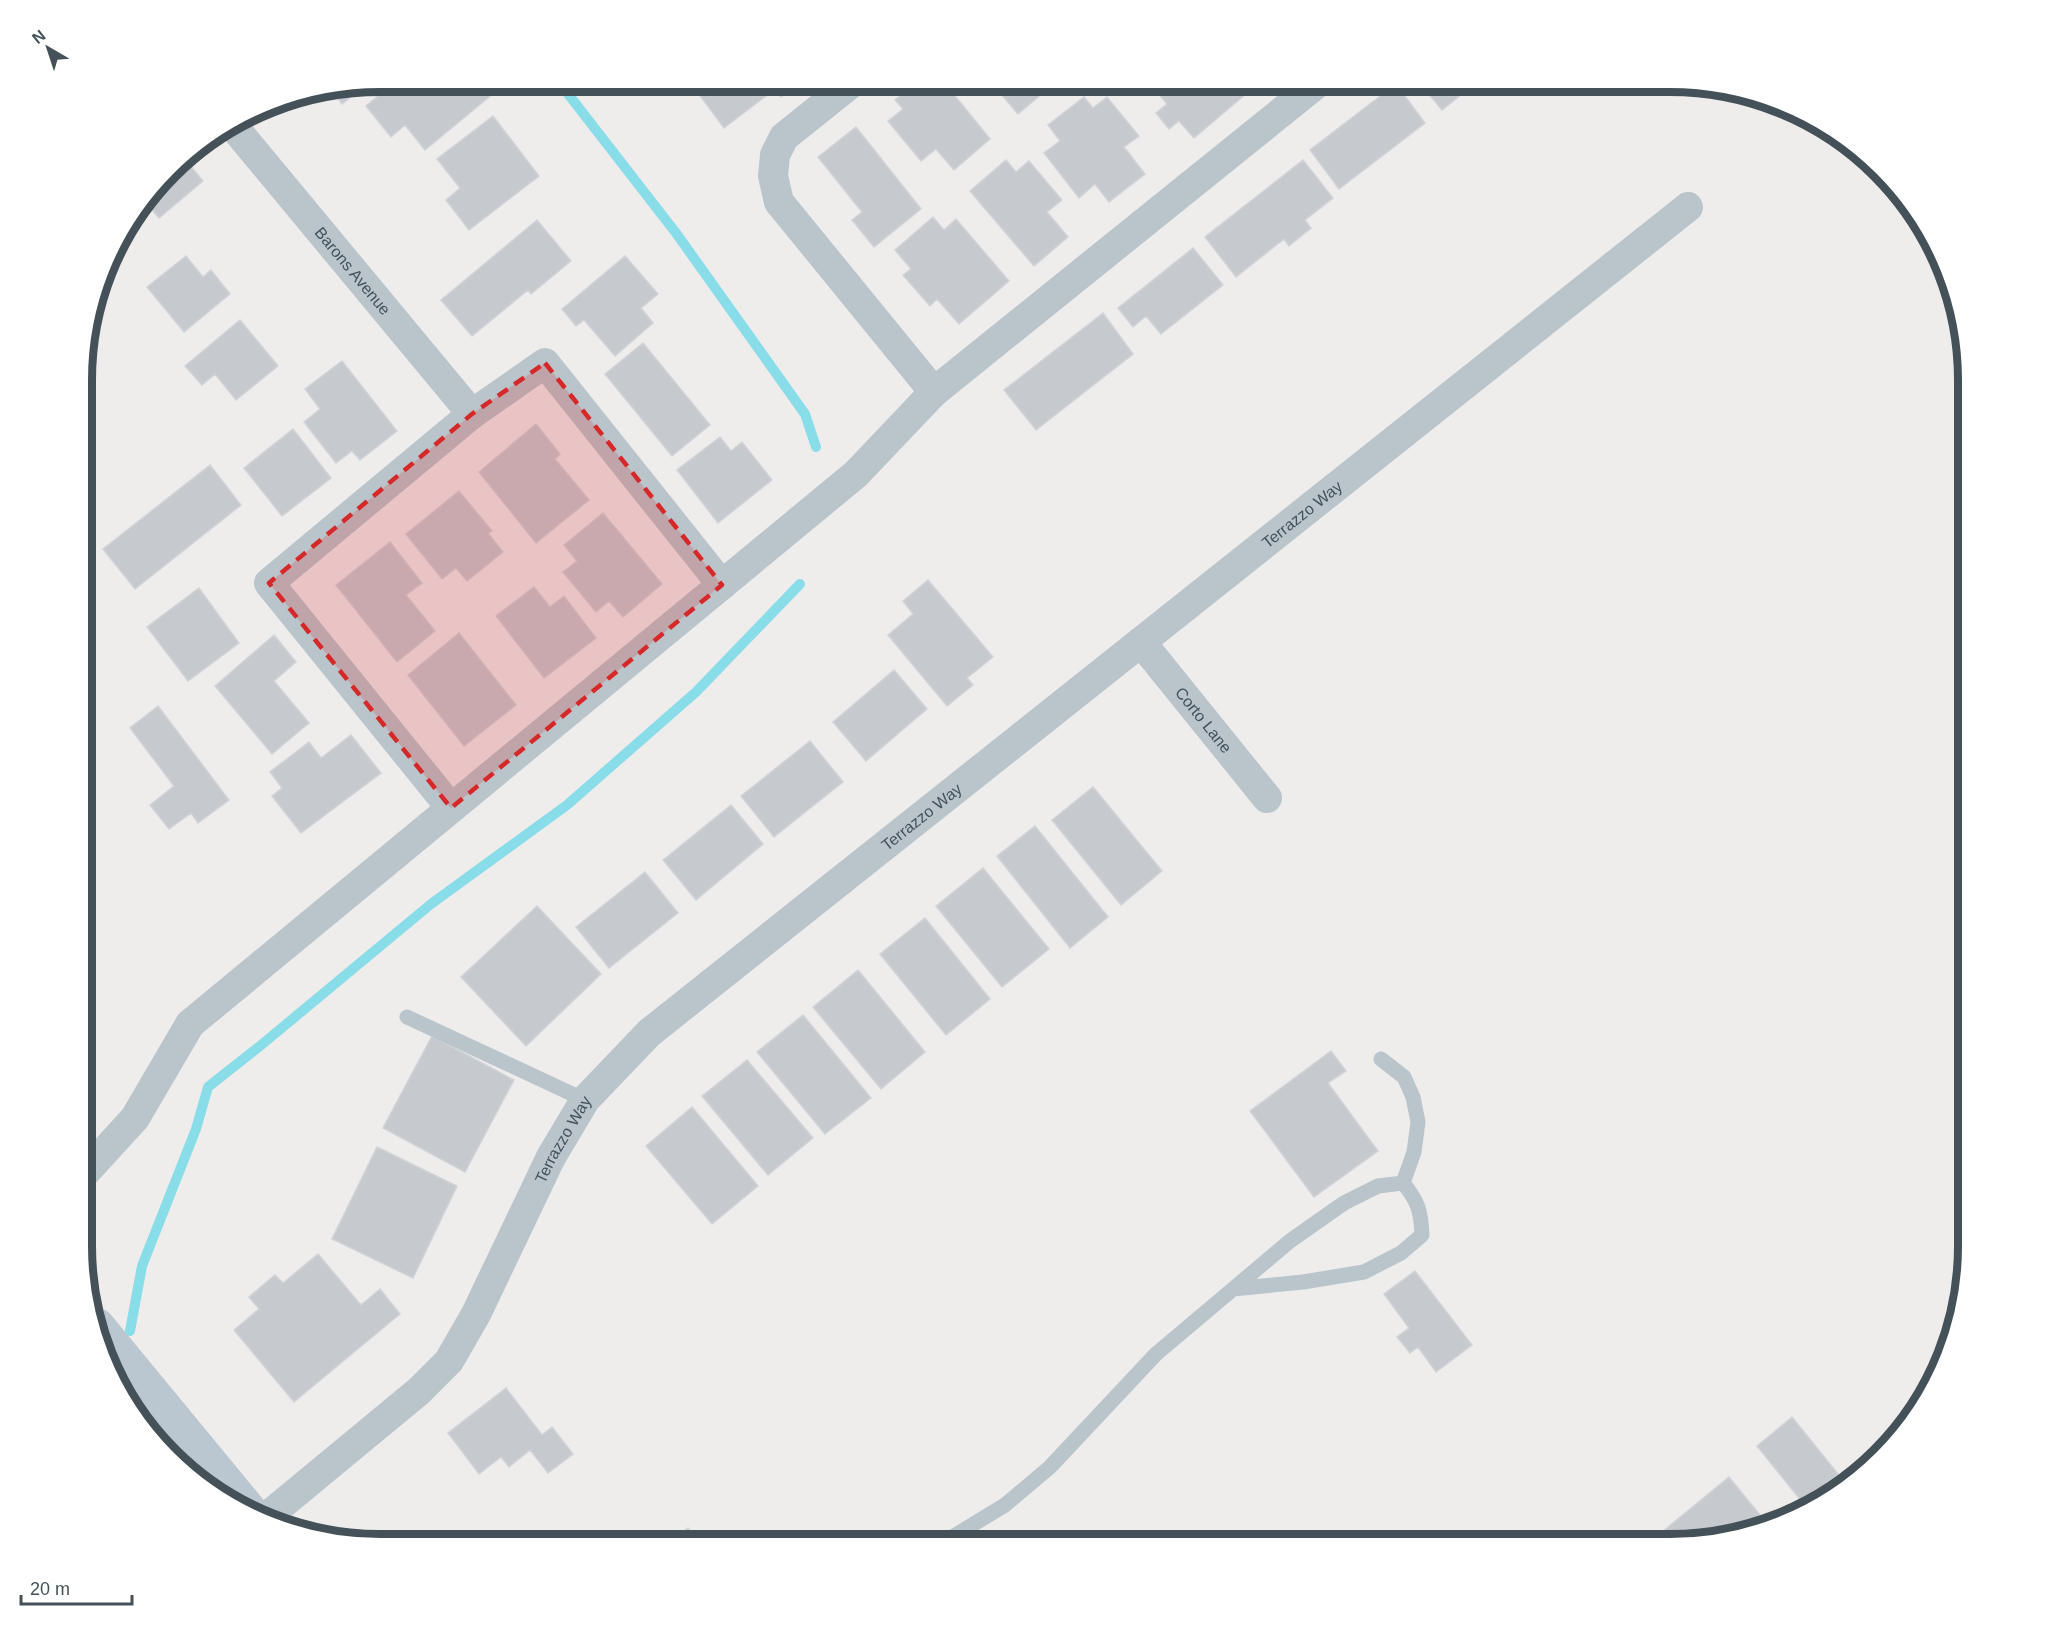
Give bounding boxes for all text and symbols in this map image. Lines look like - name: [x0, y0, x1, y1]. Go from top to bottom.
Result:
- north arrow: [18, 18, 78, 78]
- text: N: [29, 26, 49, 47]
- street label: Barons Avenue: [312, 224, 394, 318]
- street label: Terrazzo Way: [1258, 477, 1345, 551]
- street label: Corto Lane: [1172, 684, 1235, 756]
- street label: Terrazzo Way: [878, 780, 965, 853]
- street label: Terrazzo Way: [531, 1093, 594, 1186]
- scale bar: [21, 1568, 132, 1606]
- text: 20 m: [30, 1579, 70, 1599]

